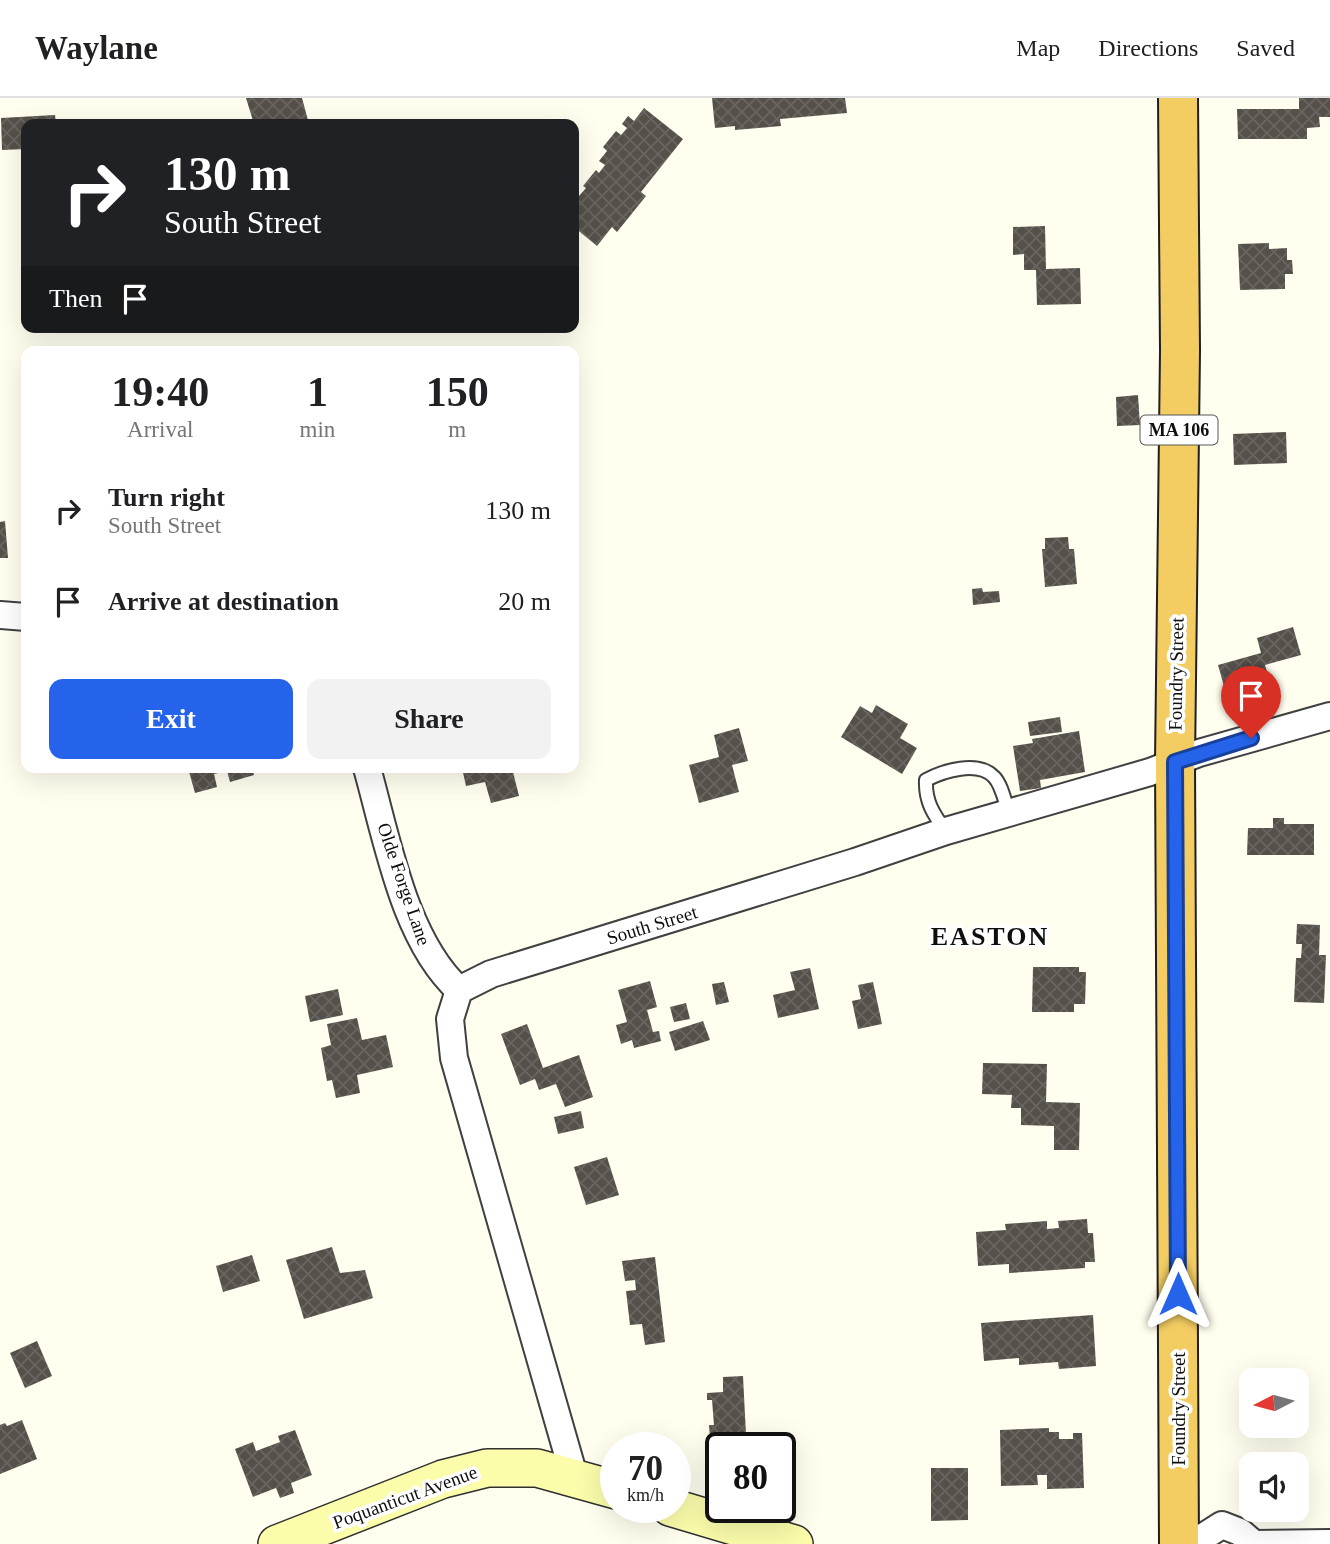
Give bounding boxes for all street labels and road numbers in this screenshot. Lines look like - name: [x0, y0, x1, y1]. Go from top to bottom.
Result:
- road number: MA 106: [1140, 416, 1218, 444]
- street label: Foundry Street: [1165, 616, 1188, 731]
- street label: Olde Forge Lane: [373, 820, 435, 948]
- street label: South Street: [604, 901, 700, 949]
- street label: Foundry Street: [1168, 1352, 1189, 1466]
- street label: Poquanticut Avenue: [330, 1461, 480, 1533]

